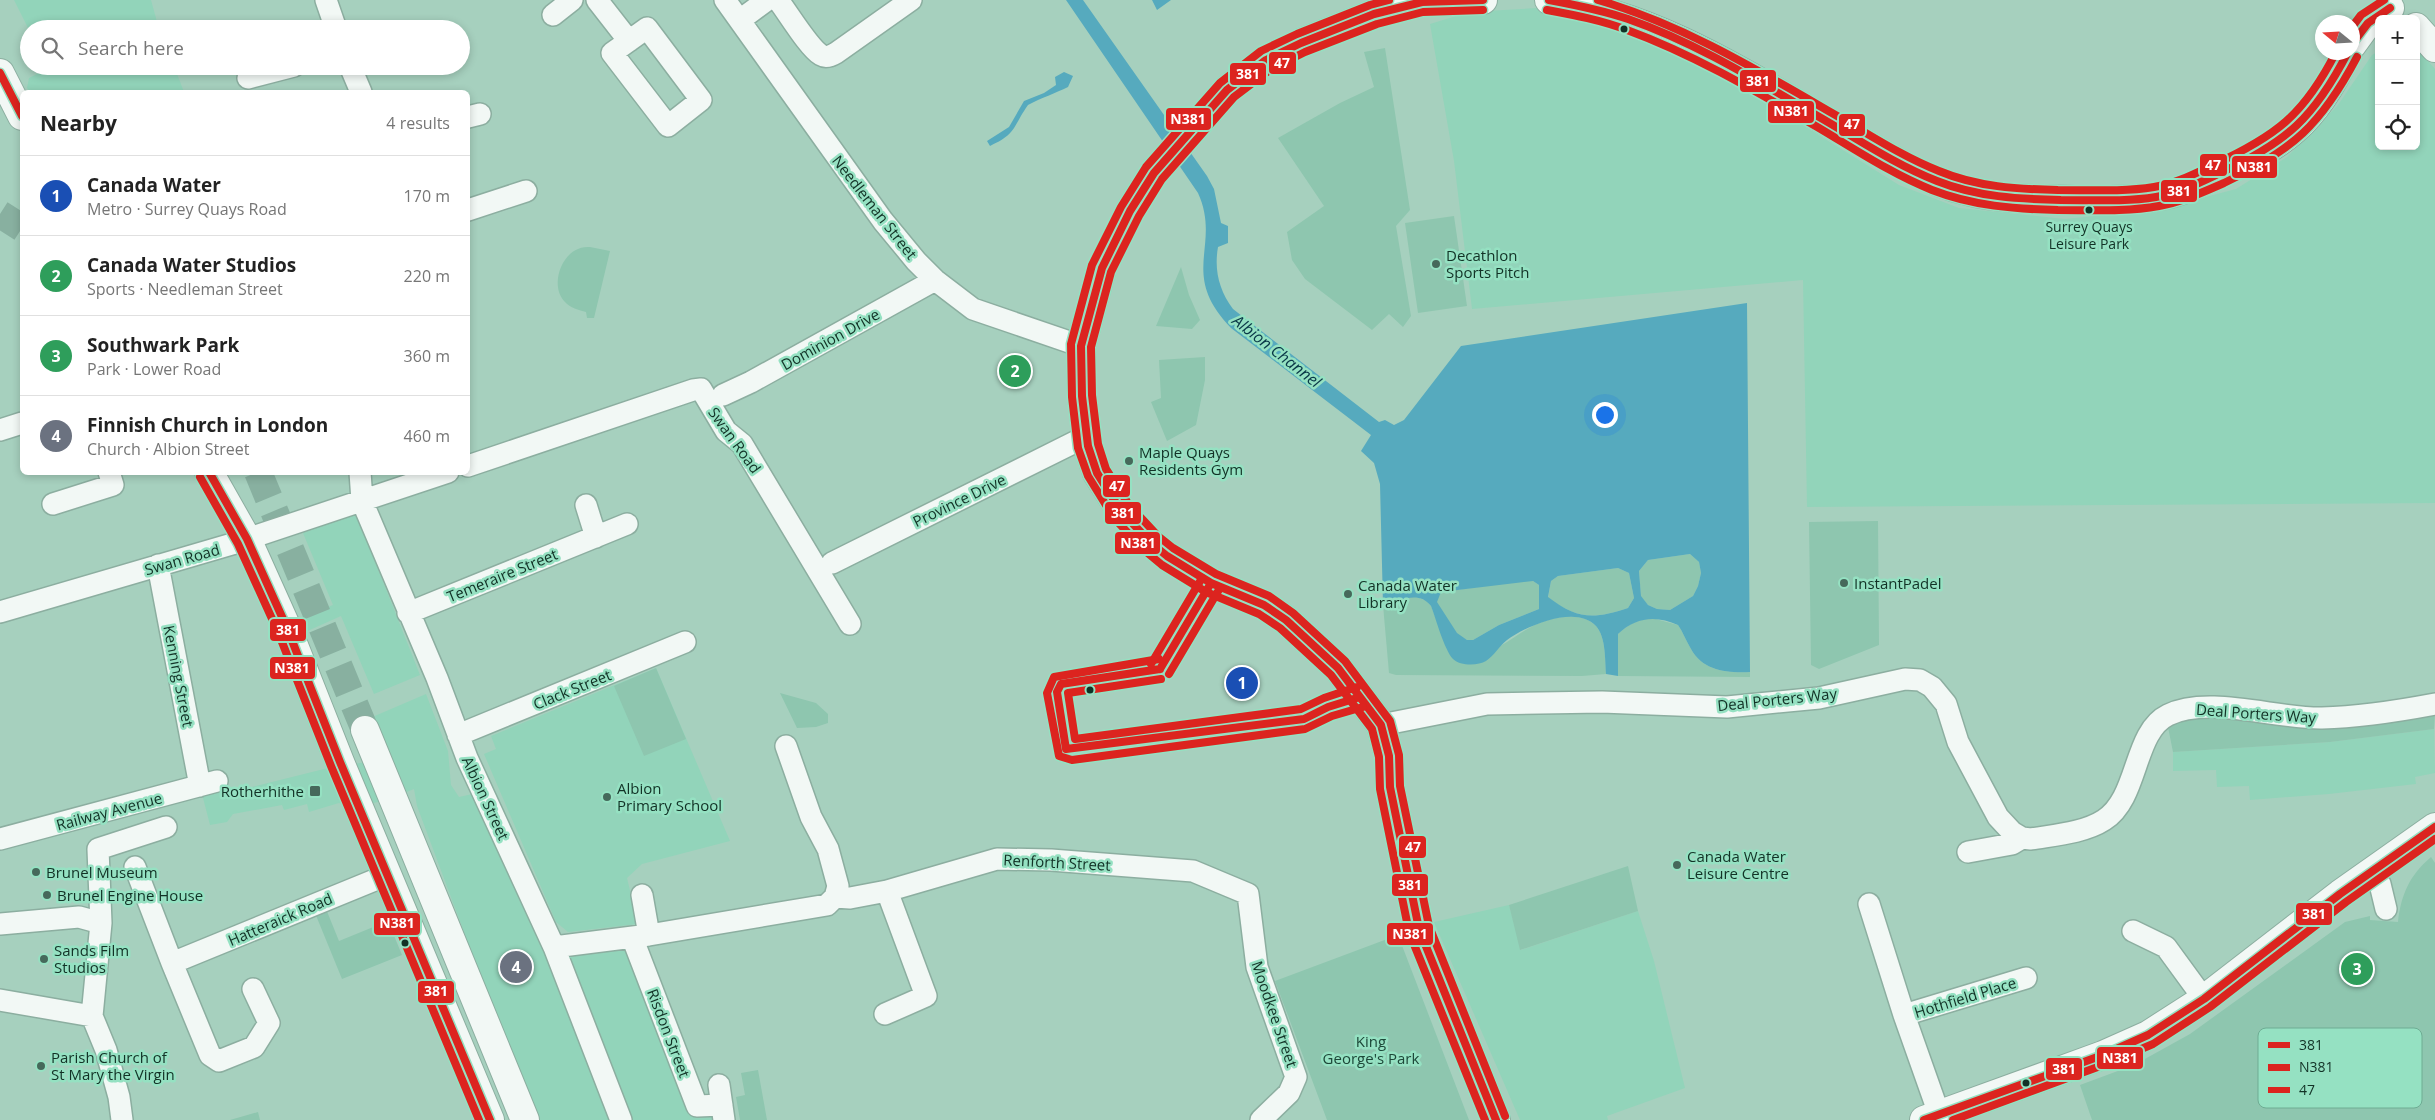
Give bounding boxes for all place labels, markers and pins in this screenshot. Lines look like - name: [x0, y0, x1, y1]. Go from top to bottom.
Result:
- unlabelled marker: [1619, 24, 1629, 34]
- marker: Surrey Quays Leisure Park: [2084, 205, 2094, 215]
- place label: Surrey Quays Leisure Park: [2045, 217, 2133, 253]
- place label: Decathlon Sports Pitch: [1446, 245, 1530, 282]
- marker: Decathlon Sports Pitch: [1430, 258, 1442, 270]
- pin: 2: [999, 352, 1031, 390]
- place label: Maple Quays Residents Gym: [1139, 442, 1243, 479]
- marker: Maple Quays Residents Gym: [1123, 455, 1135, 467]
- place label: InstantPadel: [1854, 573, 1942, 593]
- place label: Canada Water Library: [1358, 575, 1457, 612]
- marker: InstantPadel: [1838, 577, 1850, 589]
- marker: Canada Water Library: [1342, 588, 1354, 600]
- pin: 1: [1226, 664, 1258, 702]
- unlabelled marker: [1085, 685, 1095, 695]
- place label: Albion Primary School: [617, 778, 722, 815]
- place label: Rotherhithe: [221, 781, 304, 801]
- marker: Rotherhithe: [308, 784, 322, 798]
- marker: Albion Primary School: [601, 791, 613, 803]
- place label: Canada Water Leisure Centre: [1687, 846, 1789, 883]
- marker: Canada Water Leisure Centre: [1671, 859, 1683, 871]
- place label: Brunel Museum: [46, 862, 158, 882]
- marker: Brunel Museum: [30, 866, 42, 878]
- place label: Brunel Engine House: [57, 885, 203, 905]
- marker: Brunel Engine House: [41, 889, 53, 901]
- unlabelled marker: [400, 938, 410, 948]
- place label: Sands Film Studios: [54, 940, 129, 977]
- pin: 4: [500, 948, 532, 986]
- pin: 3: [2341, 950, 2373, 988]
- marker: Sands Film Studios: [38, 953, 50, 965]
- place label: Parish Church of St Mary the Virgin: [51, 1047, 175, 1084]
- marker: Parish Church of St Mary the Virgin: [35, 1060, 47, 1072]
- unlabelled marker: [2021, 1078, 2031, 1088]

